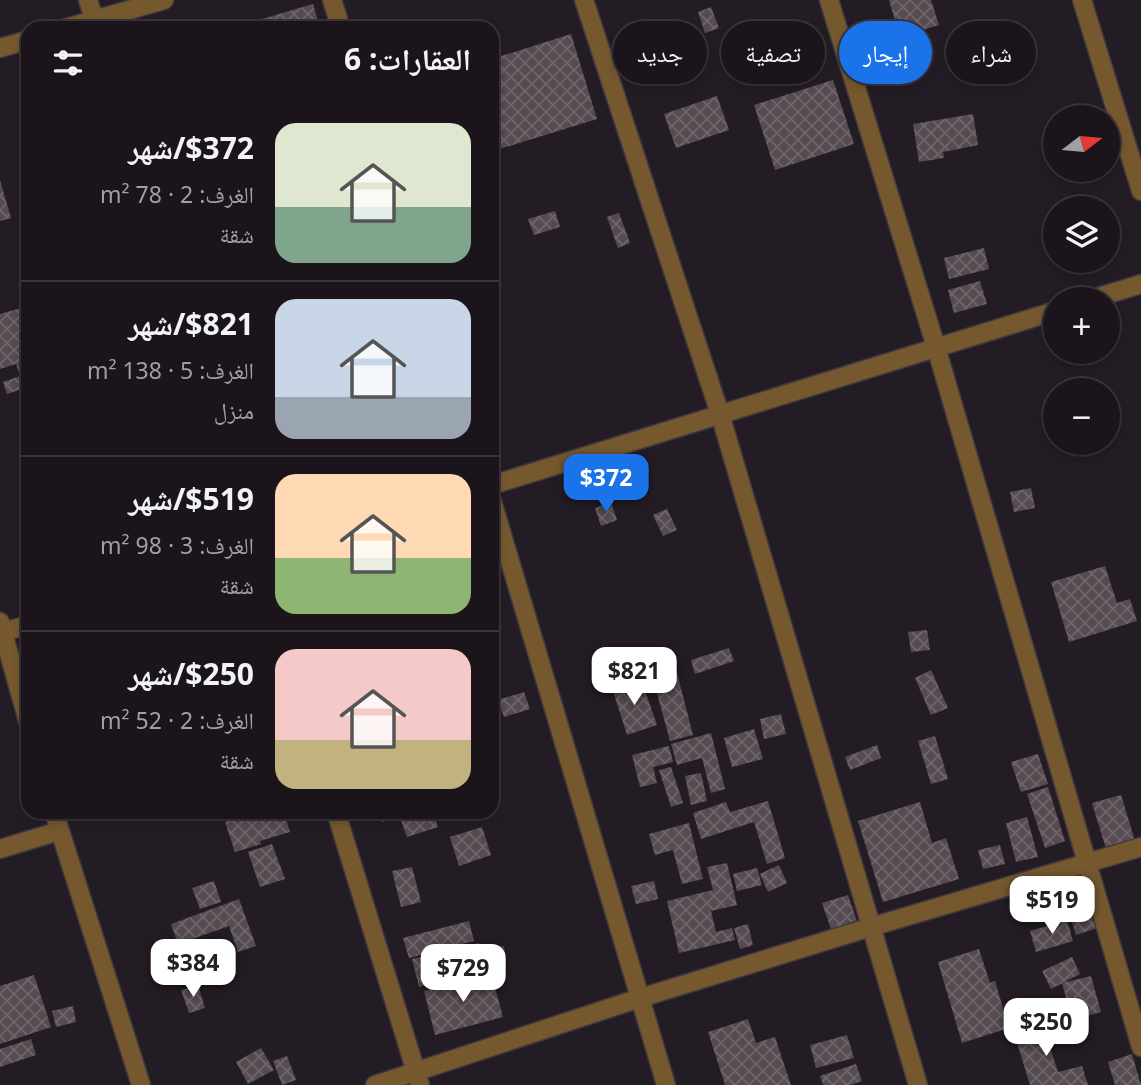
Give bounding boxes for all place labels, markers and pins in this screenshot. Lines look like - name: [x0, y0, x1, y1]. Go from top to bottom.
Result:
- pin: $372: [565, 454, 647, 514]
- pin: $821: [593, 648, 675, 707]
- pin: $519: [1011, 876, 1093, 936]
- pin: $384: [152, 940, 234, 999]
- pin: $729: [422, 944, 504, 1004]
- pin: $250: [1005, 998, 1087, 1058]

